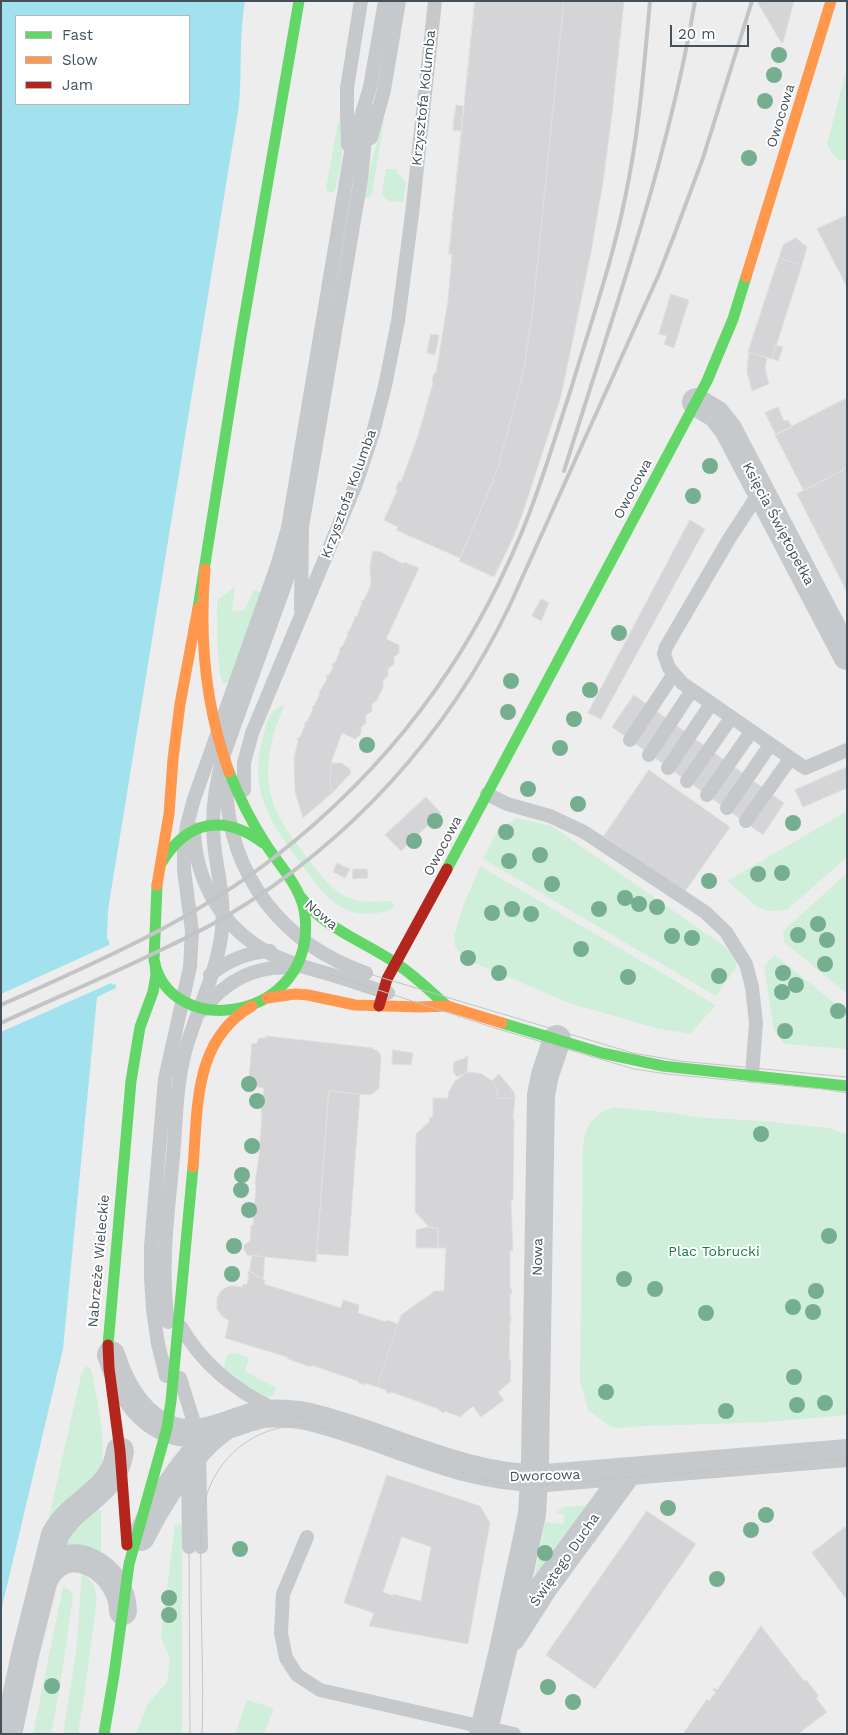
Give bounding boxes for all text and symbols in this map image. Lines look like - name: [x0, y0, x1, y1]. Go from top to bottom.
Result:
- legend: [15, 15, 190, 105]
- scale bar: [673, 15, 752, 47]
- text: 20 m: [678, 25, 716, 43]
- text: Fast: [62, 26, 93, 44]
- street label: Krzysztofa Kolumba: [409, 29, 439, 167]
- text: Slow: [62, 51, 98, 69]
- text: Jam: [62, 76, 93, 94]
- street label: Owocowa: [763, 82, 799, 150]
- street label: Krzysztofa Kolumba: [318, 427, 380, 561]
- street label: Owocowa: [610, 456, 656, 522]
- street label: Księcia Świętopełka: [738, 460, 818, 588]
- street label: Owocowa: [420, 813, 466, 879]
- street label: Nowa: [301, 896, 341, 934]
- street label: Nabrzeże Wieleckie: [85, 1194, 113, 1328]
- street label: Nowa: [529, 1238, 547, 1276]
- park label: Plac Tobrucki: [668, 1244, 760, 1260]
- street label: Dworcowa: [509, 1466, 581, 1486]
- street label: Świętego Ducha: [527, 1510, 603, 1610]

